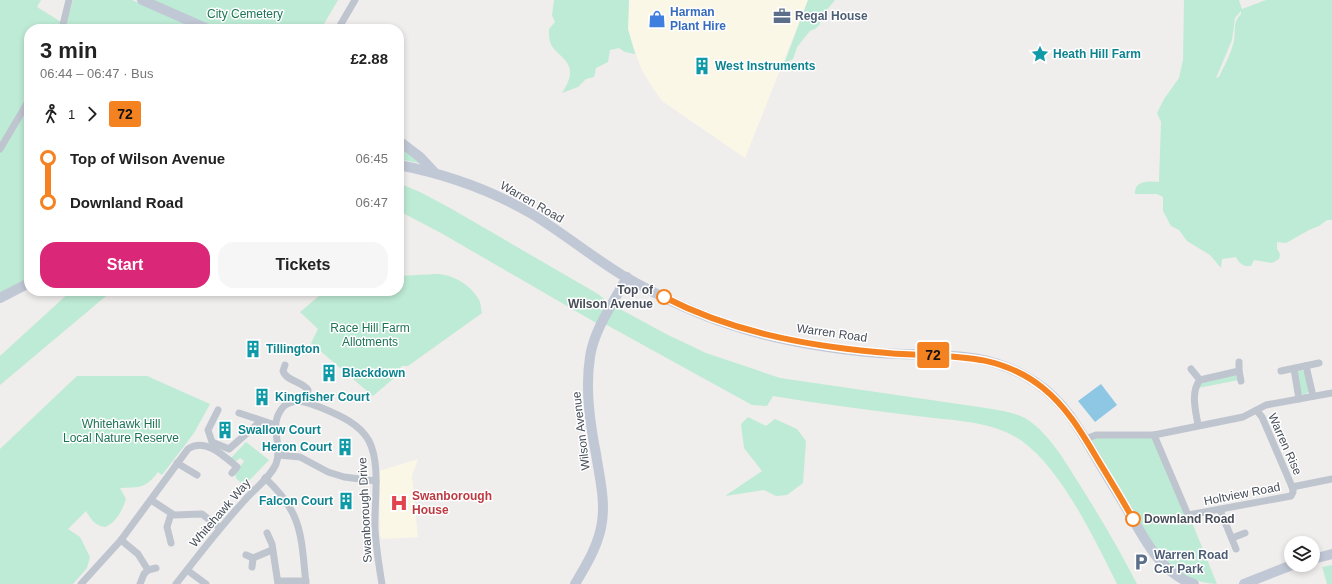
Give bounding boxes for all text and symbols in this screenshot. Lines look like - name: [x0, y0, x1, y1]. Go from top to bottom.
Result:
- place label: Harman Plant Hire: [670, 5, 726, 33]
- office icon: Regal House: [772, 6, 792, 26]
- park label: City Cemetery: [207, 7, 283, 21]
- shop icon: Harman Plant Hire: [647, 9, 667, 29]
- place label: Regal House: [795, 9, 868, 23]
- text: 3 min: [40, 38, 97, 63]
- place icon: Heath Hill Farm: [1030, 44, 1050, 64]
- place label: Heath Hill Farm: [1053, 47, 1141, 61]
- text: £2.88: [350, 50, 388, 67]
- building icon: West Instruments: [692, 56, 712, 76]
- place label: West Instruments: [715, 59, 816, 73]
- text: 06:44 – 06:47 · Bus: [40, 66, 153, 81]
- icon: walk: [40, 103, 62, 125]
- icon: forward: [81, 103, 103, 125]
- text: 72: [117, 106, 133, 122]
- text: 1: [68, 107, 75, 122]
- text: Top of Wilson Avenue: [70, 150, 225, 167]
- text: 06:45: [355, 151, 388, 166]
- street label: Warren Road: [498, 178, 566, 226]
- text: Downland Road: [70, 194, 183, 211]
- text: 06:47: [355, 195, 388, 210]
- button: Start: [40, 242, 210, 288]
- button: Tickets: [218, 242, 388, 288]
- place label: Top of Wilson Avenue: [568, 283, 654, 311]
- marker: Top of Wilson Avenue: [656, 289, 672, 305]
- park label: Race Hill Farm Allotments: [330, 321, 410, 349]
- street label: Warren Road: [796, 321, 868, 345]
- building icon: Tillington: [243, 339, 263, 359]
- place label: Tillington: [266, 342, 320, 356]
- line badge: 72: [915, 342, 951, 368]
- text: 72: [925, 347, 941, 363]
- building icon: Blackdown: [319, 363, 339, 383]
- place label: Blackdown: [342, 366, 405, 380]
- building icon: Kingfisher Court: [252, 387, 272, 407]
- place label: Kingfisher Court: [275, 390, 370, 404]
- street label: Wilson Avenue: [569, 391, 593, 471]
- street label: Warren Rise: [1265, 411, 1305, 477]
- park label: Whitehawk Hill Local Nature Reserve: [63, 417, 179, 445]
- building icon: Swallow Court: [215, 420, 235, 440]
- place label: Swallow Court: [238, 423, 321, 437]
- building icon: Heron Court: [335, 437, 355, 457]
- place label: Heron Court: [262, 440, 332, 454]
- street label: Swanborough Drive: [355, 457, 375, 563]
- street label: Whitehawk Way: [187, 476, 253, 550]
- street label: Holtview Road: [1203, 480, 1281, 508]
- place label: Swanborough House: [412, 489, 492, 517]
- building icon: Falcon Court: [336, 491, 356, 511]
- hospital icon: Swanborough House: [389, 493, 409, 513]
- place label: Falcon Court: [259, 494, 333, 508]
- marker: Downland Road: [1125, 511, 1141, 527]
- place label: Downland Road: [1144, 512, 1235, 526]
- map controls: [1284, 536, 1320, 572]
- button: layers: [1284, 536, 1320, 572]
- place label: Warren Road Car Park: [1154, 548, 1228, 576]
- parking icon: Warren Road Car Park: [1131, 552, 1151, 572]

